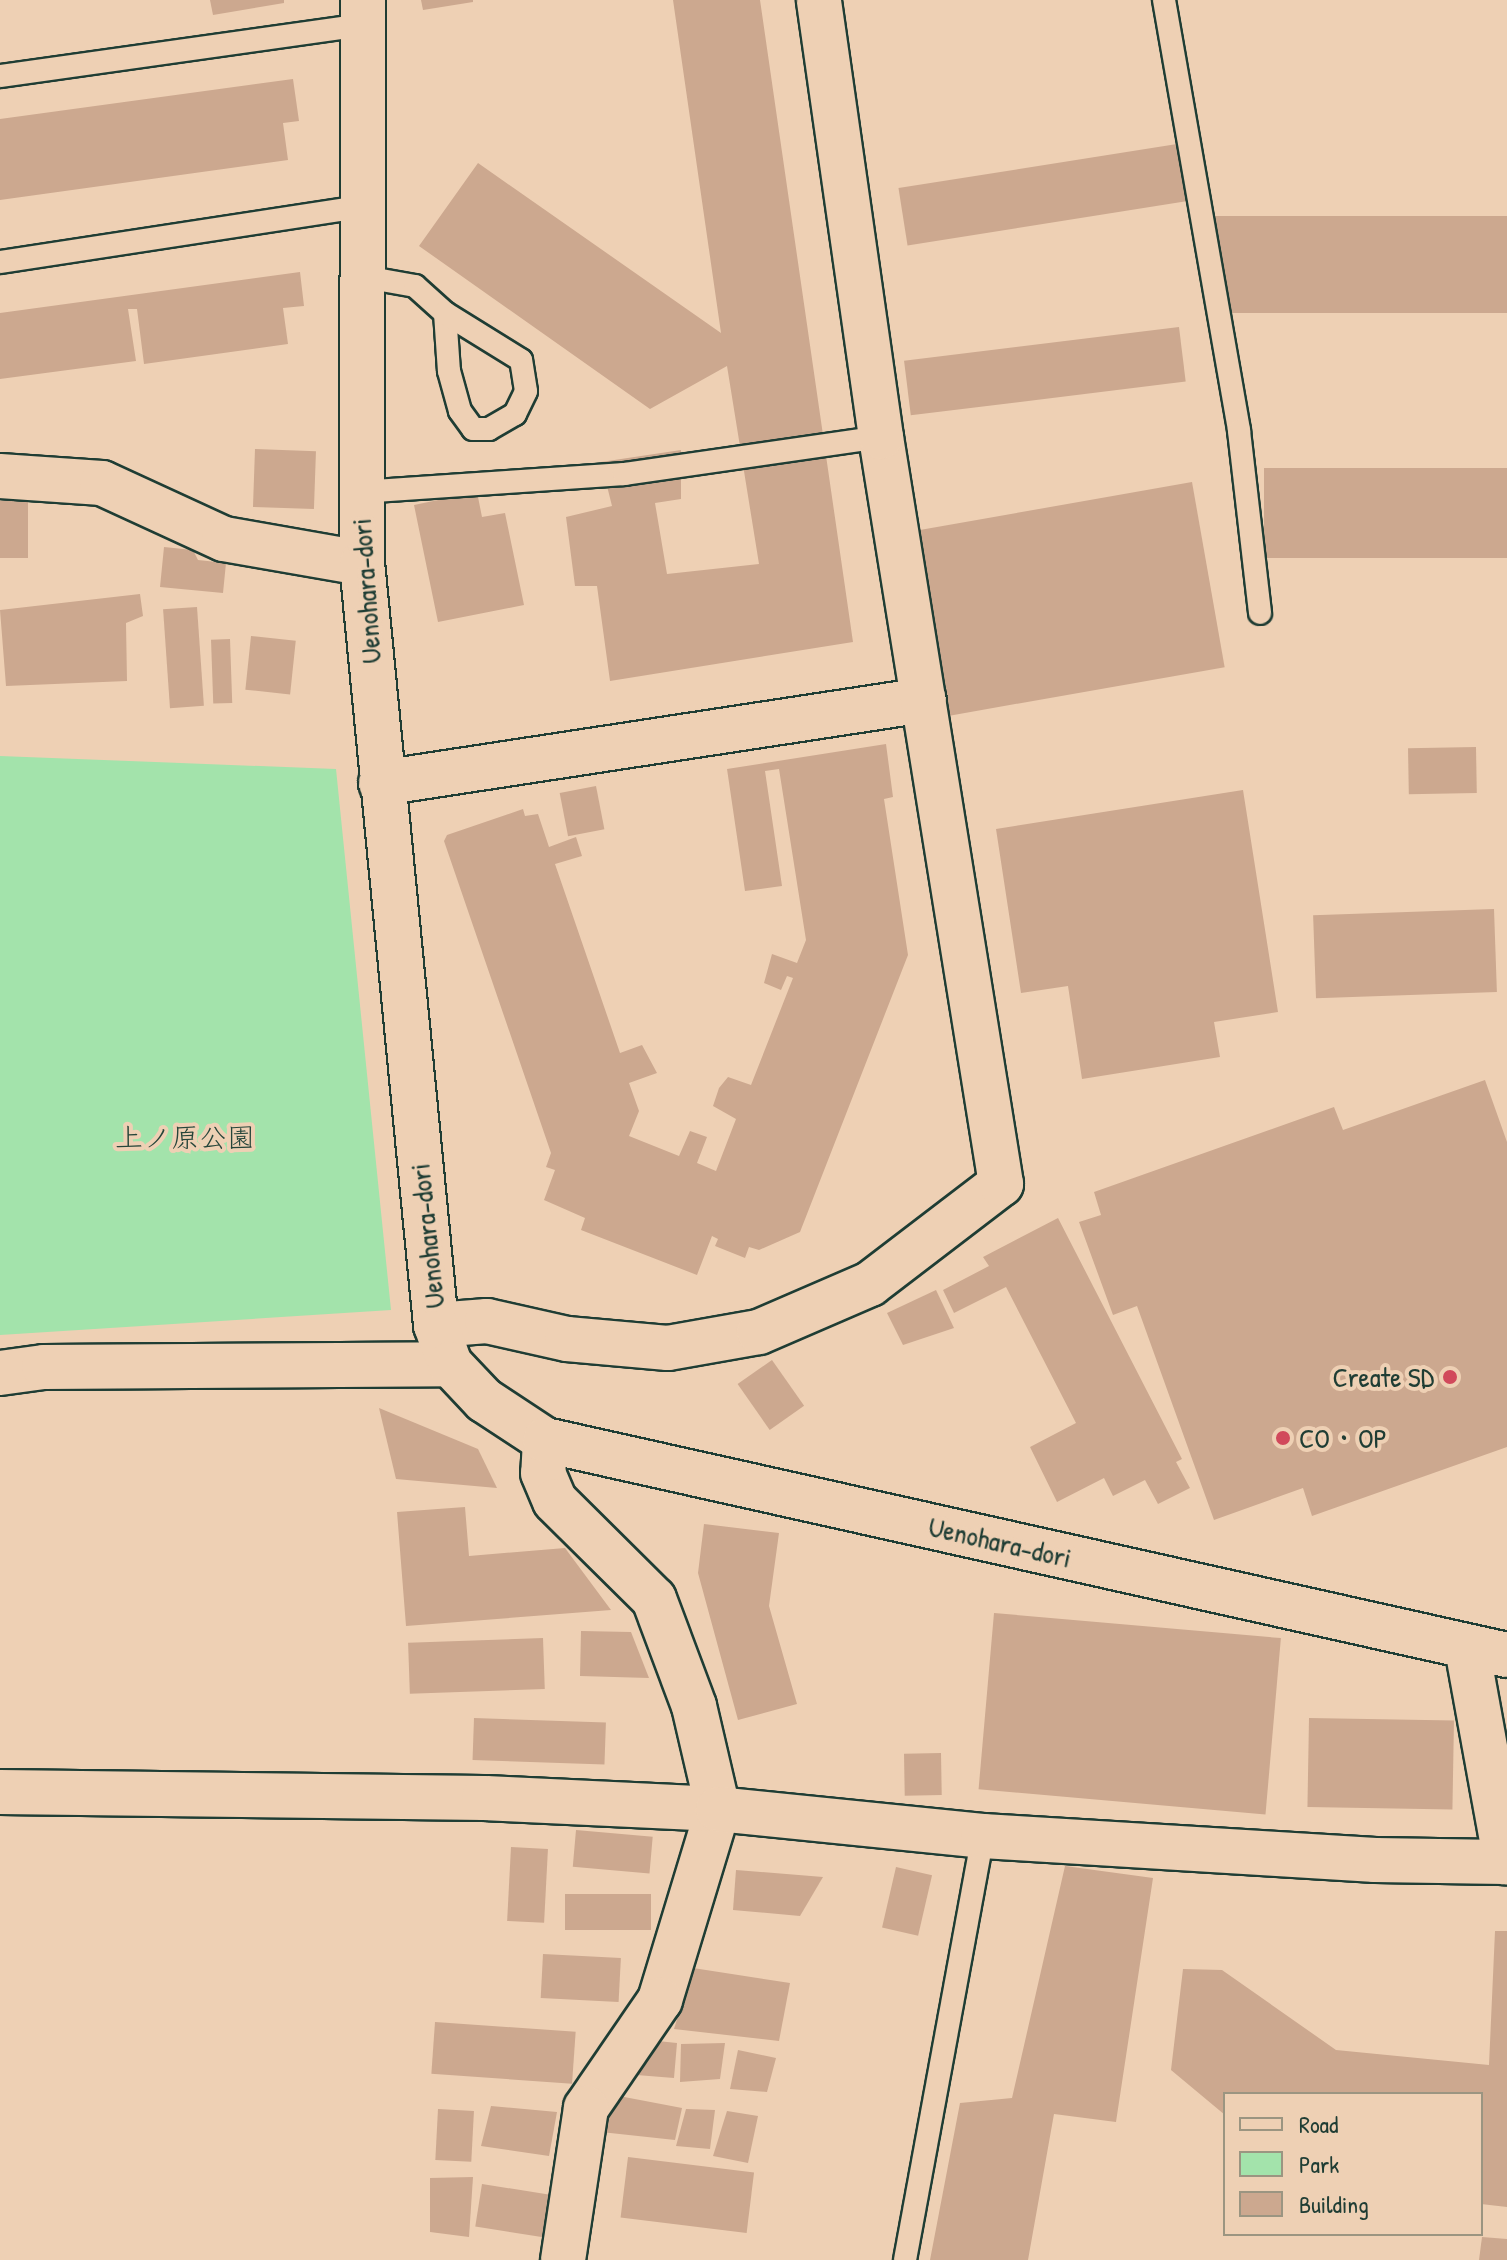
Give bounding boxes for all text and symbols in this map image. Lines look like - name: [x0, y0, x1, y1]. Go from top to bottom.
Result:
- street label: Uenohara-dori: [344, 517, 388, 665]
- park label: 上ノ原公園: [115, 1120, 255, 1154]
- street label: Uenohara-dori: [403, 1162, 451, 1310]
- place label: Create SD: [1332, 1360, 1434, 1394]
- marker: Create SD: [1441, 1368, 1459, 1386]
- place label: CO・OP: [1299, 1421, 1387, 1455]
- marker: CO・OP: [1274, 1429, 1292, 1447]
- street label: Uenohara-dori: [925, 1509, 1075, 1575]
- legend: [1223, 2092, 1483, 2236]
- text: Road: [1299, 2108, 1338, 2140]
- text: Park: [1299, 2148, 1339, 2180]
- text: Building: [1299, 2188, 1369, 2220]

